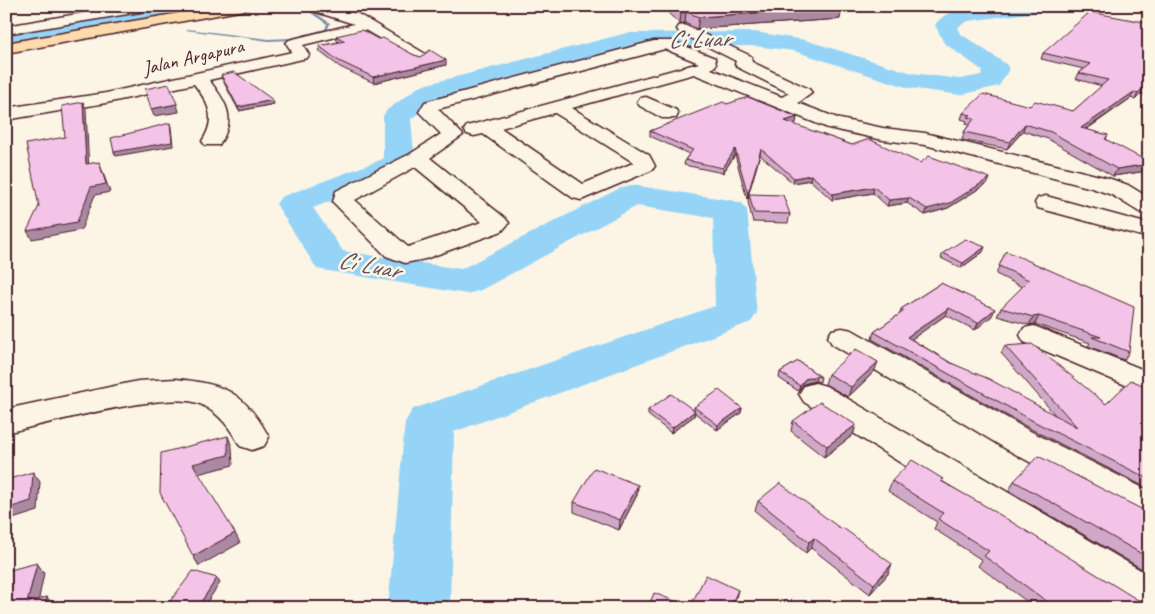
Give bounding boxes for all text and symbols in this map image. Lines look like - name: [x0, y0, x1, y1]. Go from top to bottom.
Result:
- water label: Ci Luar: [668, 22, 735, 56]
- street label: Jalan Argapura: [139, 33, 248, 81]
- water label: Ci Luar: [336, 243, 407, 288]

